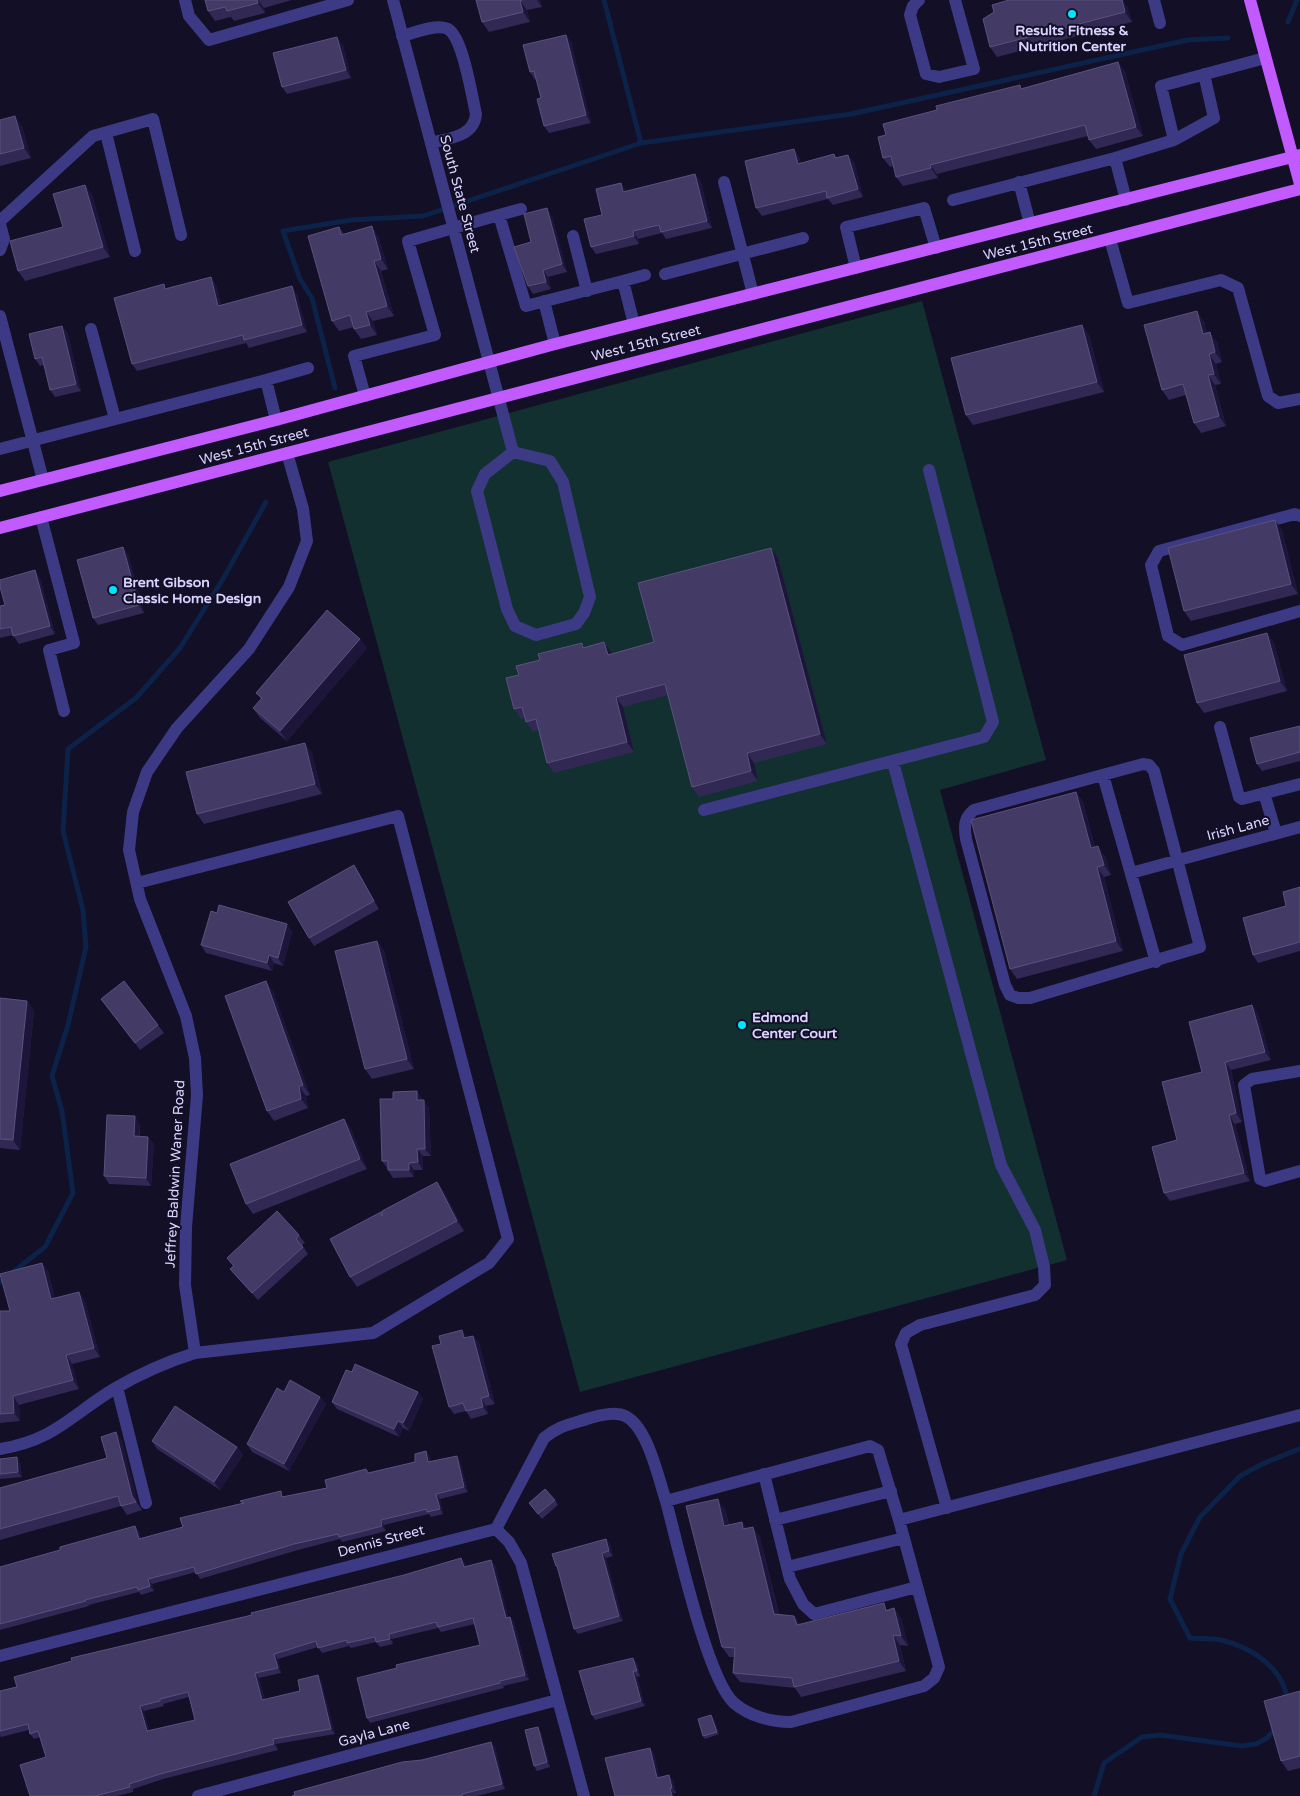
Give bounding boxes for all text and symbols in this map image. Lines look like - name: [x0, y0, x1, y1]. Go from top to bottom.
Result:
- marker: Results Fitness & Nutrition Center: [1066, 8, 1078, 20]
- place label: Results Fitness & Nutrition Center: [1015, 22, 1129, 55]
- street label: South State Street: [436, 133, 484, 255]
- street label: West 15th Street: [982, 220, 1095, 264]
- street label: West 15th Street: [590, 321, 703, 365]
- street label: West 15th Street: [198, 423, 311, 469]
- place label: Brent Gibson Classic Home Design: [123, 574, 261, 607]
- marker: Brent Gibson Classic Home Design: [107, 584, 119, 596]
- street label: Irish Lane: [1205, 811, 1271, 844]
- place label: Edmond Center Court: [752, 1009, 838, 1042]
- marker: Edmond Center Court: [736, 1019, 748, 1031]
- street label: Jeffrey Baldwin Waner Road: [162, 1080, 188, 1268]
- street label: Dennis Street: [336, 1521, 427, 1561]
- street label: Gayla Lane: [336, 1715, 412, 1751]

